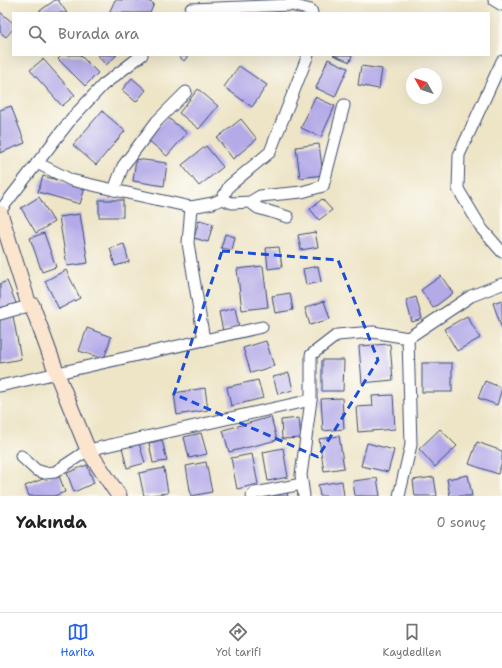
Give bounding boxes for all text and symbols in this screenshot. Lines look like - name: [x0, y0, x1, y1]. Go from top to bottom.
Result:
- search box: [12, 12, 490, 56]
- icon: search: [26, 23, 48, 45]
- text: Burada ara: [58, 24, 139, 44]
- north arrow: [406, 68, 442, 104]
- text: Yakında: [16, 511, 87, 533]
- text: 0 sonuç: [437, 514, 486, 531]
- tab: Harita: [61, 621, 94, 660]
- tab: Yol tarifi: [216, 621, 261, 660]
- tab: Kaydedilen: [383, 621, 441, 660]

